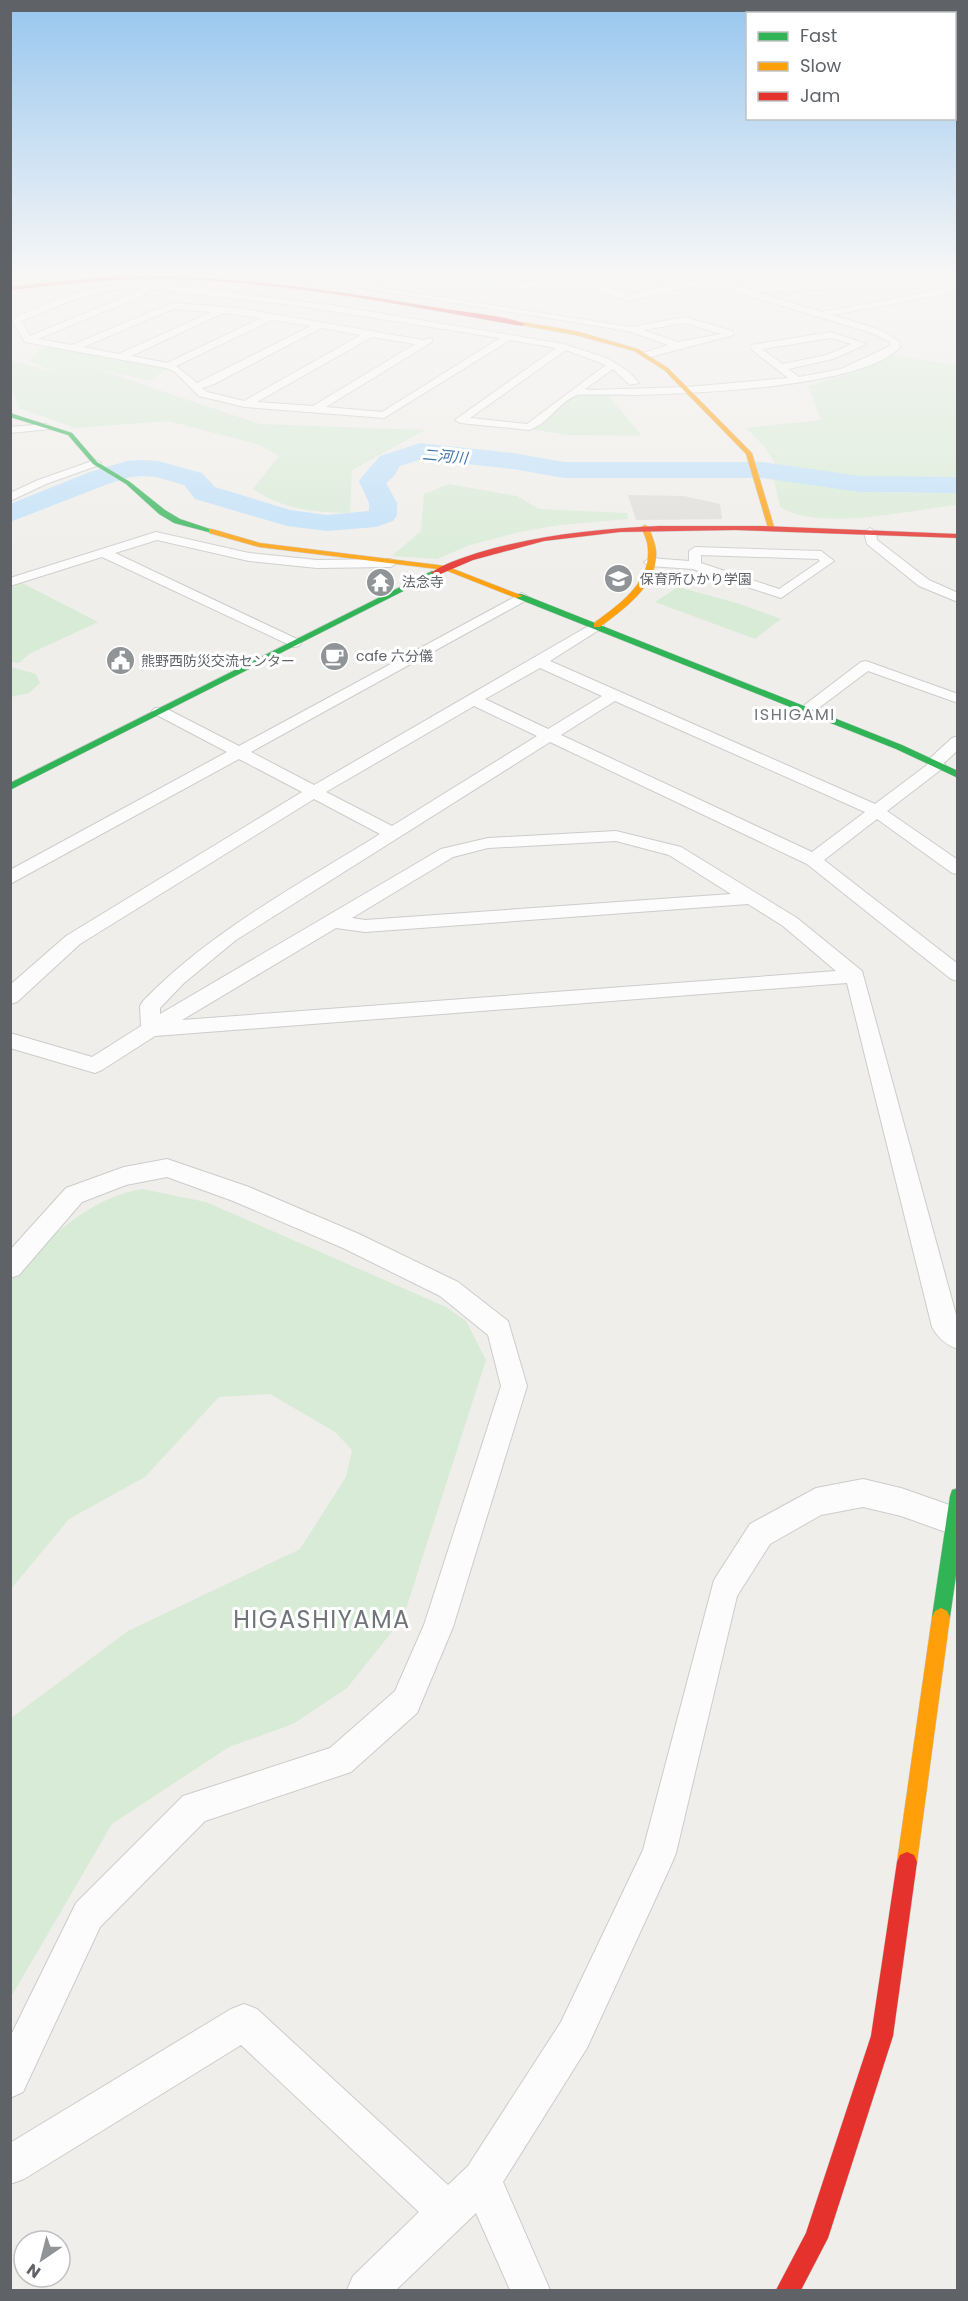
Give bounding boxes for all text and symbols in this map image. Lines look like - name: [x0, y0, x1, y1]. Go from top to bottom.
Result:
- legend: [746, 12, 956, 120]
- text: Fast: [800, 23, 837, 48]
- text: Slow: [800, 53, 842, 78]
- text: Jam: [800, 83, 840, 108]
- water label: 二河川: [422, 444, 470, 469]
- school or university icon: 保育所ひかり学園: [603, 563, 635, 595]
- temple icon: 法念寺: [365, 566, 397, 598]
- place label: 保育所ひかり学園: [640, 569, 752, 589]
- place label: 法念寺: [402, 572, 444, 592]
- cafe icon: cafe 六分儀: [319, 640, 351, 672]
- public building icon: 熊野西防災交流センター: [104, 645, 136, 677]
- place label: cafe 六分儀: [356, 646, 433, 666]
- place label: 熊野西防災交流センター: [141, 651, 295, 671]
- district label: ISHIGAMI: [754, 703, 836, 726]
- district label: HIGASHIYAMA: [233, 1603, 411, 1636]
- north arrow: [12, 2229, 72, 2289]
- text: N: [22, 2258, 45, 2284]

